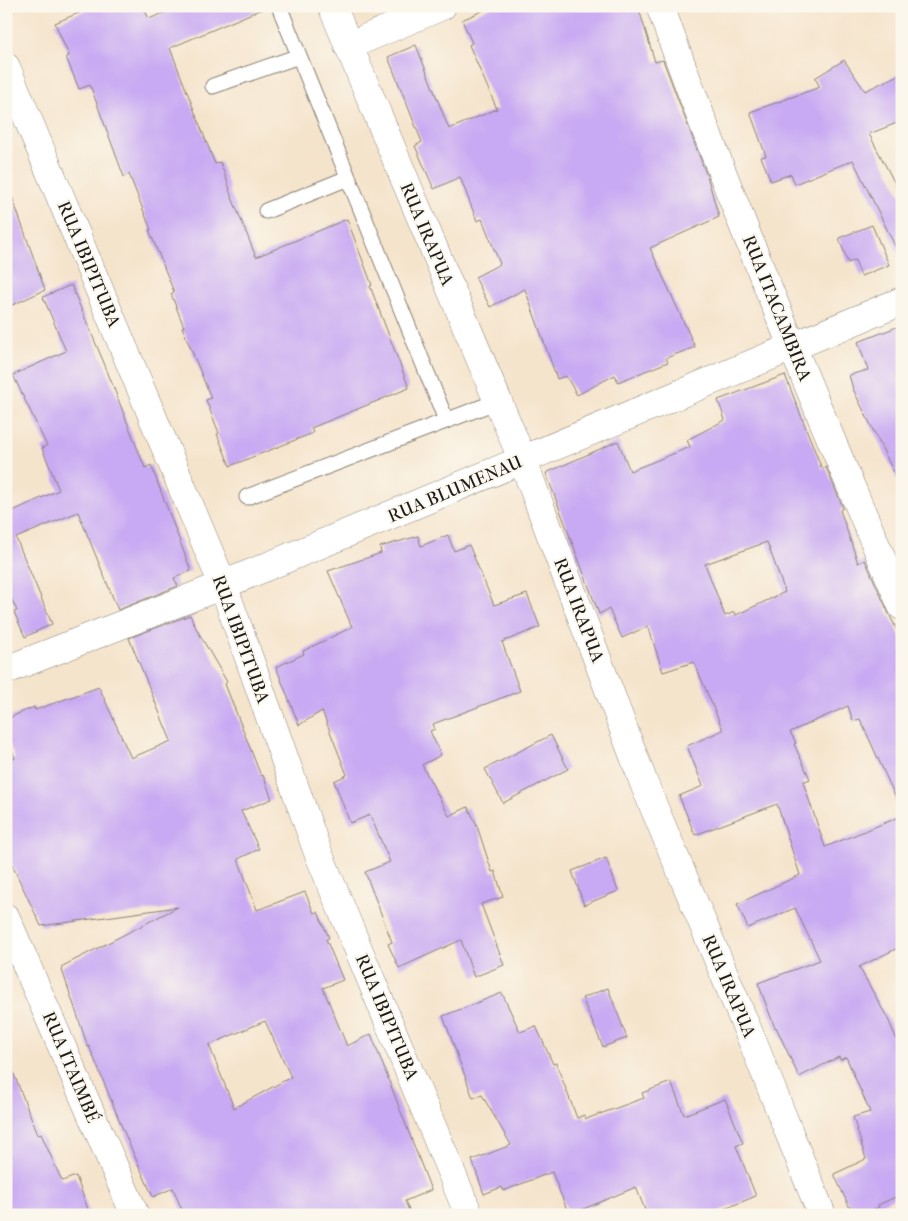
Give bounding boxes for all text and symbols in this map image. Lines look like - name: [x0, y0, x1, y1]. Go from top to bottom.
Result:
- street label: RUA IRAPUA: [395, 179, 458, 289]
- street label: RUA IBIPITUBA: [53, 198, 125, 331]
- street label: RUA ITACAMBIRA: [738, 232, 816, 385]
- street label: RUA BLUMENAU: [385, 452, 526, 527]
- street label: RUA IRAPUA: [549, 555, 608, 666]
- street label: RUA IBIPITUBA: [208, 572, 274, 706]
- street label: RUA IRAPUA: [697, 931, 760, 1041]
- street label: RUA IBIPITUBA: [351, 951, 423, 1084]
- street label: RUA ITAIMBÉ: [38, 1008, 104, 1126]

